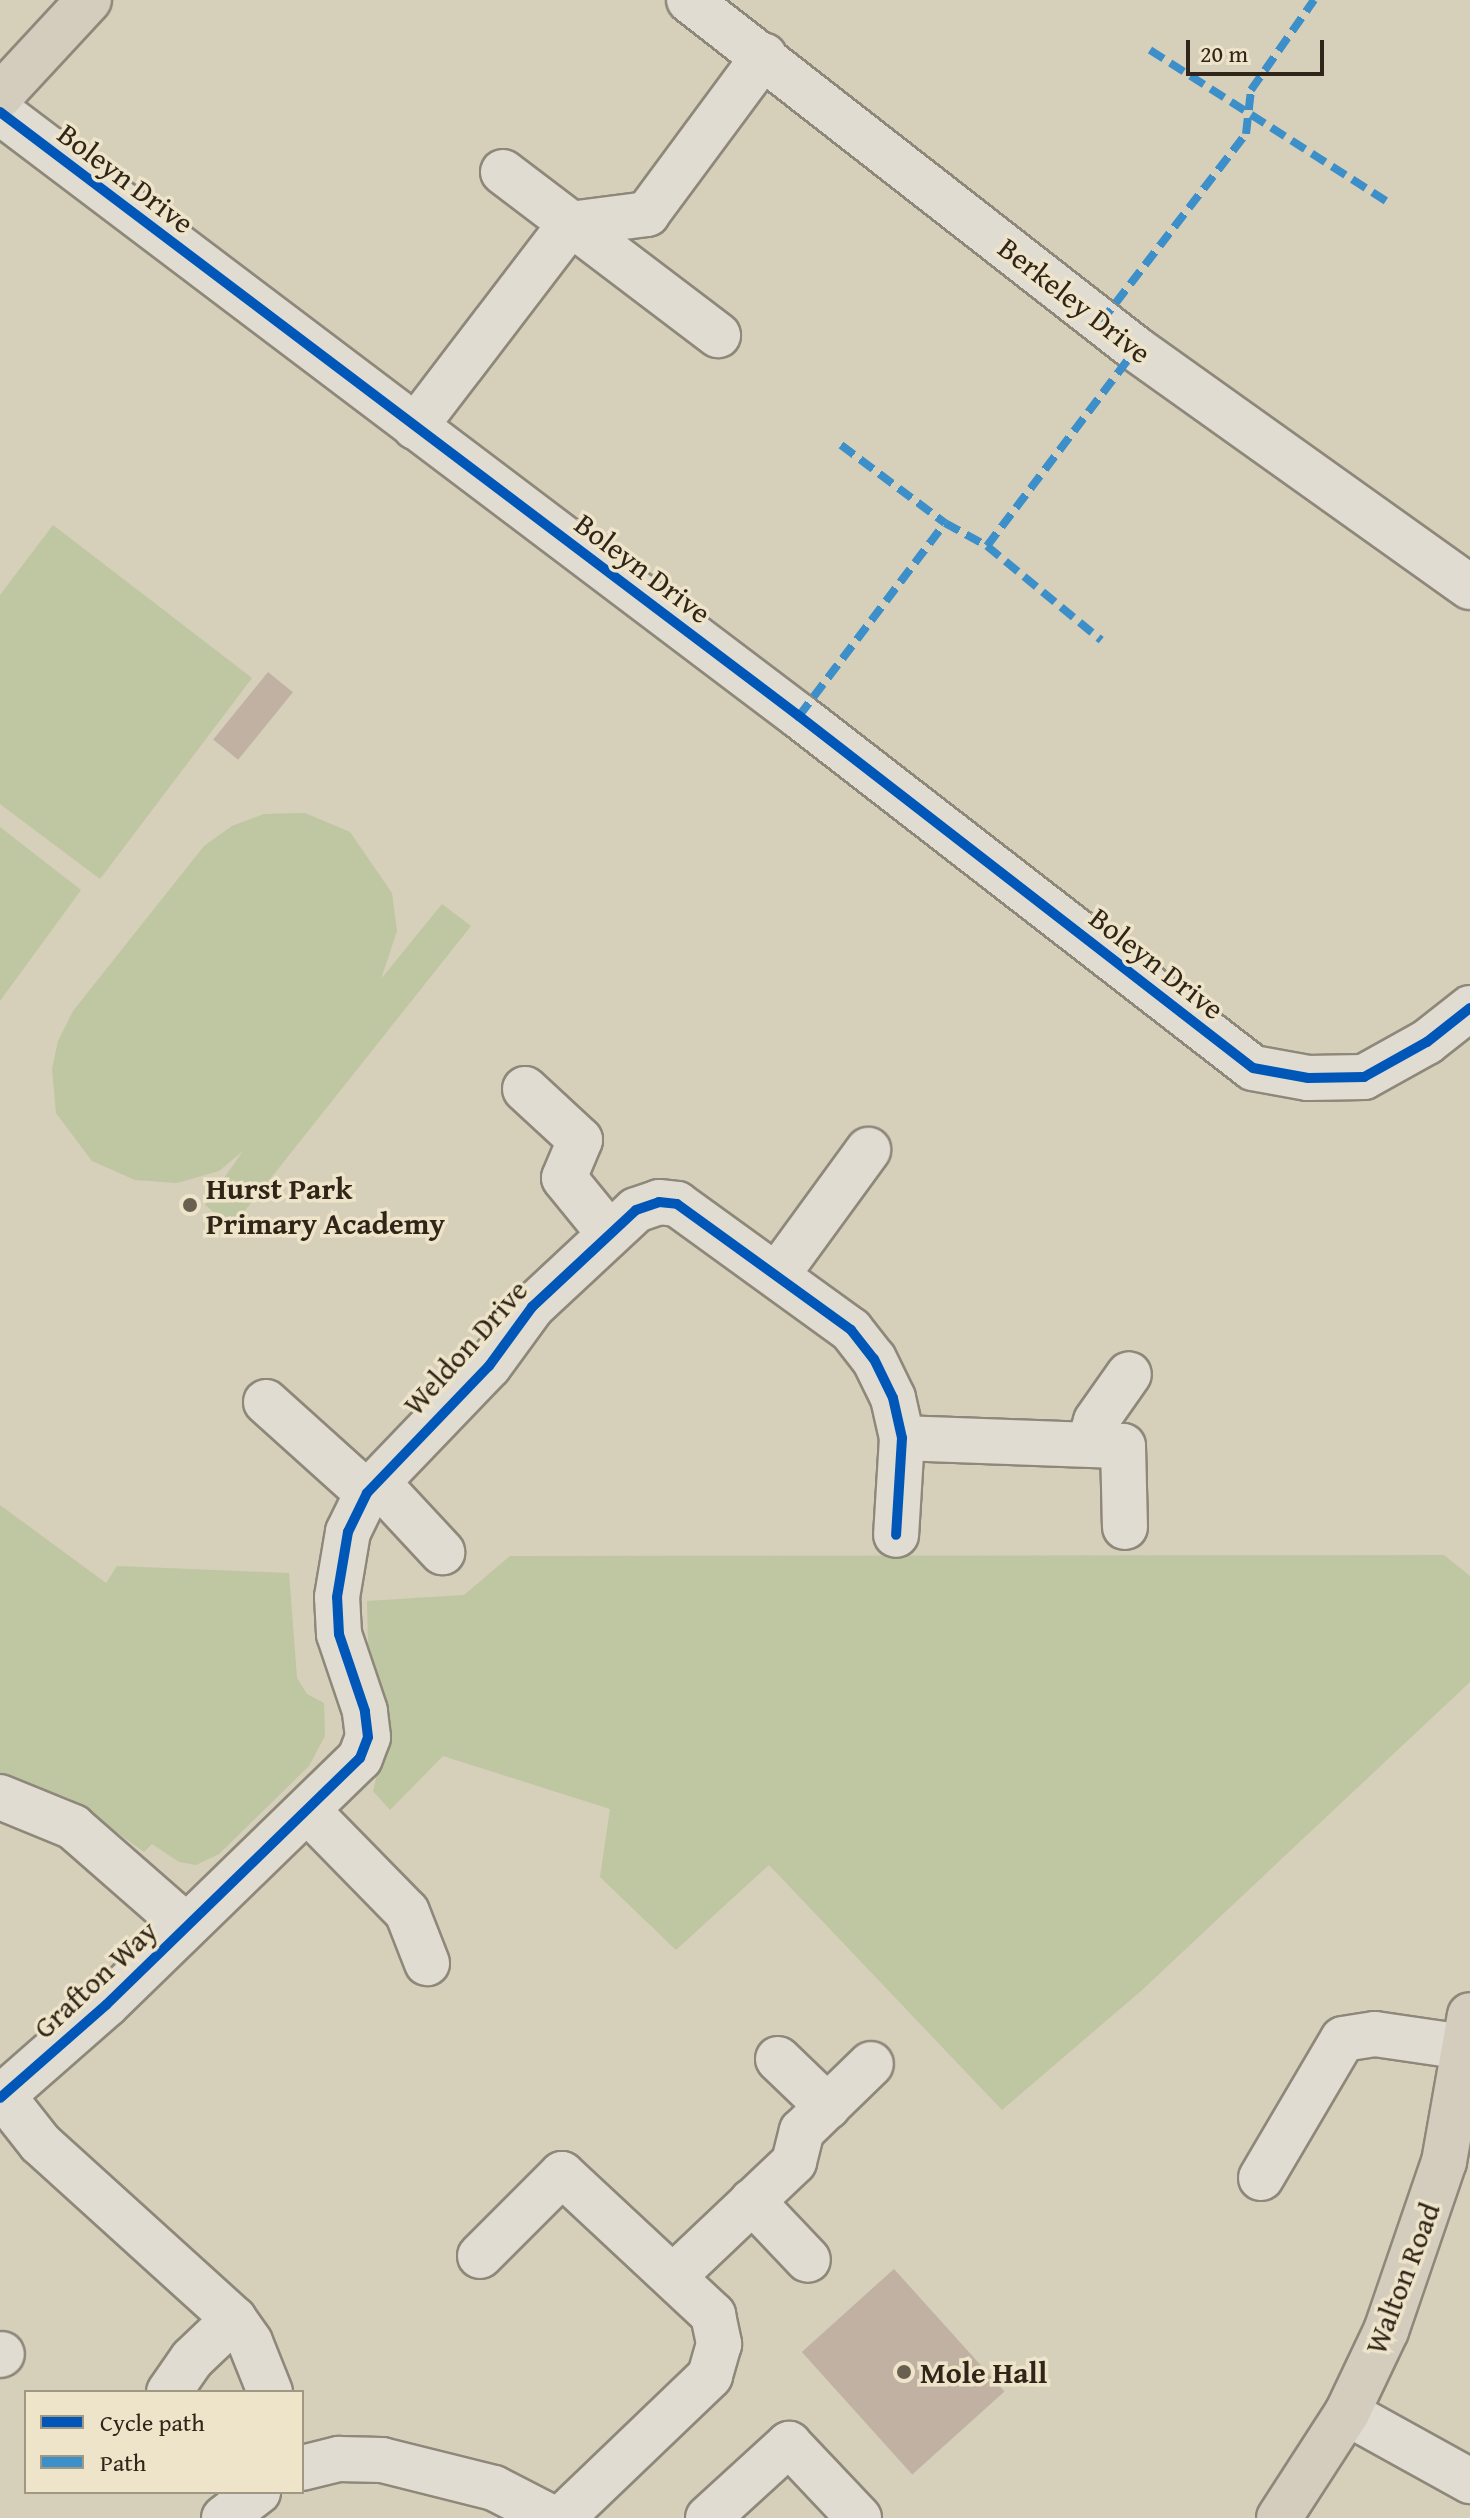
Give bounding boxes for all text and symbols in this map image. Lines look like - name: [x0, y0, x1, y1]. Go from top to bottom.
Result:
- scale bar: [1190, 24, 1328, 74]
- text: 20 m: [1200, 36, 1248, 71]
- street label: Boleyn Drive: [51, 115, 201, 241]
- street label: Berkeley Drive: [992, 229, 1158, 371]
- street label: Boleyn Drive: [568, 505, 718, 631]
- street label: Boleyn Drive: [1083, 899, 1231, 1027]
- place label: Hurst Park Primary Academy: [206, 1170, 445, 1240]
- marker: Hurst Park Primary Academy: [181, 1196, 199, 1214]
- street label: Weldon Drive: [395, 1272, 535, 1422]
- street label: Grafton Way: [26, 1913, 164, 2045]
- street label: Walton Road: [1357, 2197, 1447, 2359]
- place label: Mole Hall: [920, 2354, 1047, 2390]
- marker: Mole Hall: [895, 2363, 913, 2381]
- legend: [24, 2390, 304, 2494]
- text: Cycle path: [100, 2405, 205, 2440]
- text: Path: [100, 2445, 146, 2480]

